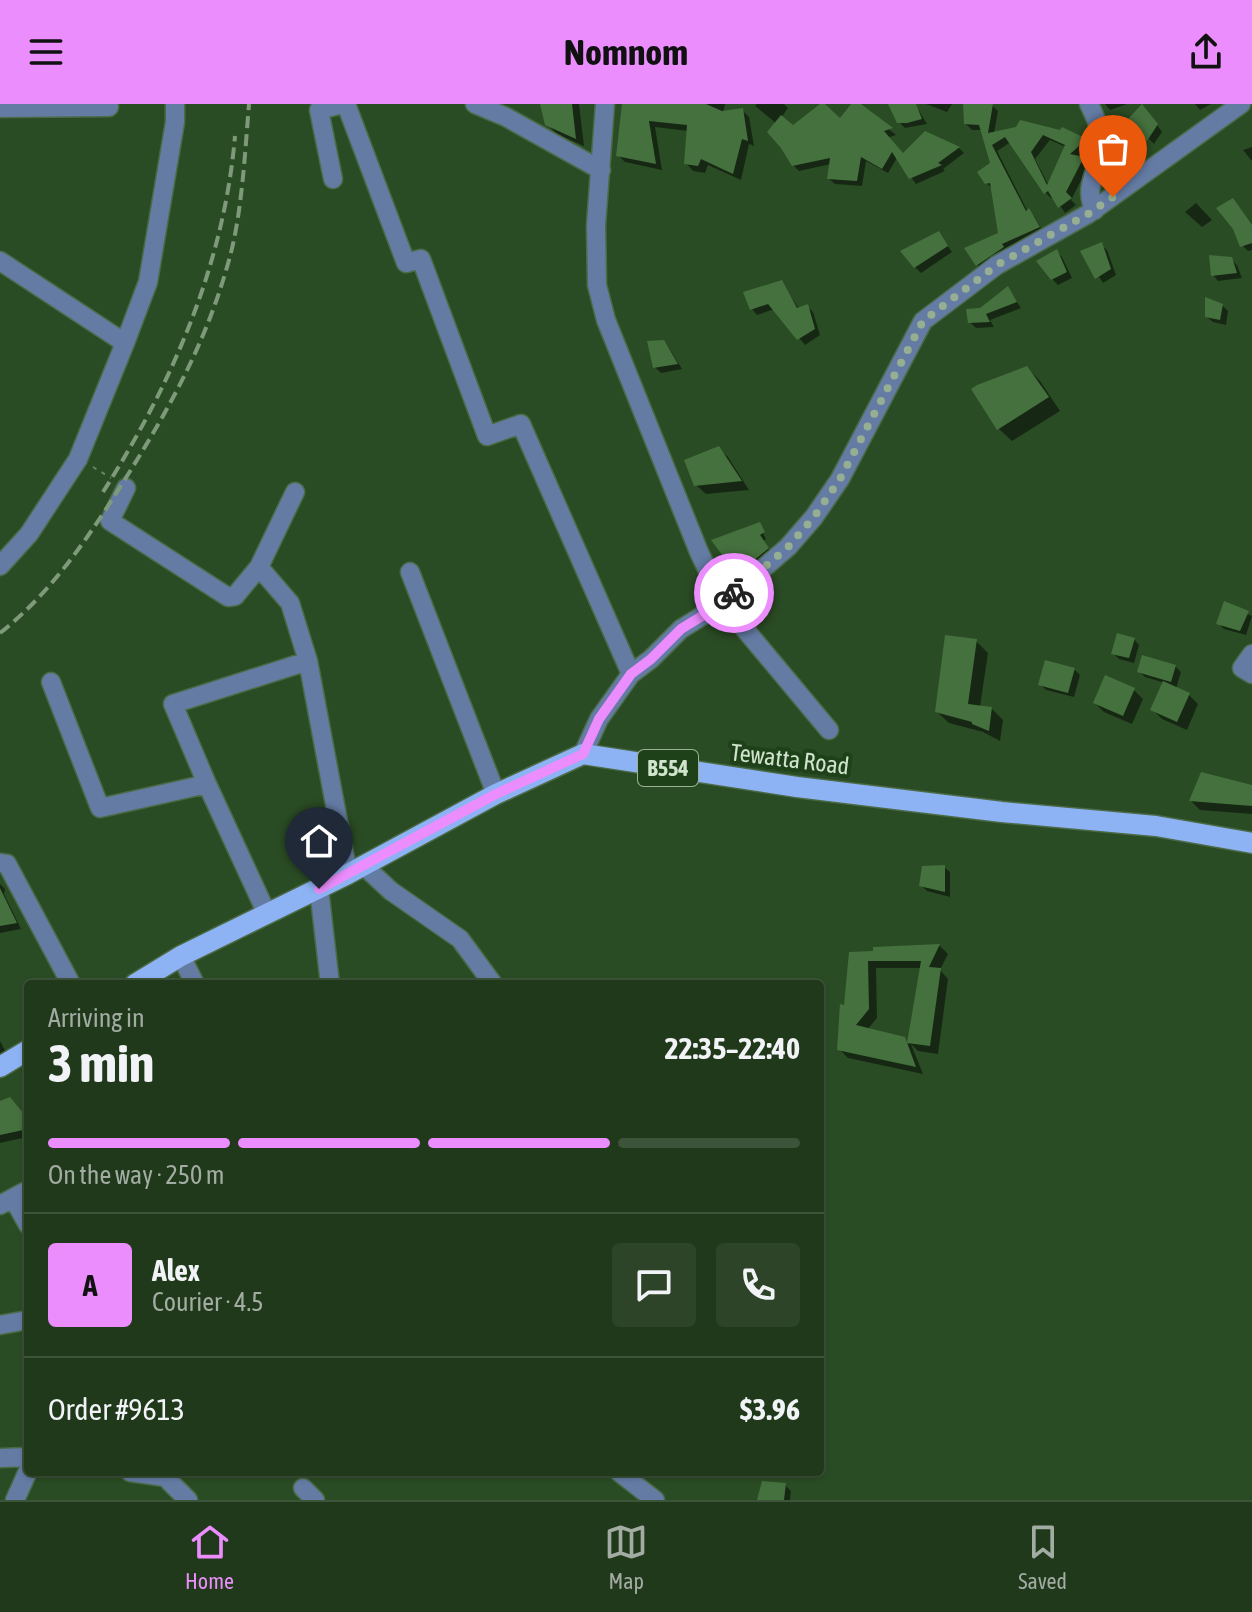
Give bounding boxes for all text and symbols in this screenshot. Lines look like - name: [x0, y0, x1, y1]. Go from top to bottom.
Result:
- icon: menu: [24, 30, 68, 74]
- icon: share: [1184, 30, 1228, 74]
- text: Nomnom: [564, 31, 688, 73]
- pin: [1079, 115, 1147, 197]
- icon: bag: [1091, 127, 1135, 171]
- courier: [694, 553, 774, 633]
- icon: bike: [712, 571, 756, 615]
- street label: Tewatta Road: [729, 738, 851, 780]
- road number: B554: [638, 750, 698, 786]
- pin: [285, 807, 353, 889]
- icon: home: [297, 819, 341, 863]
- text: Arriving in: [48, 1003, 145, 1033]
- text: 22:35–22:40: [665, 1031, 800, 1065]
- text: 3 min: [48, 1033, 154, 1093]
- text: On the way · 250 m: [48, 1160, 225, 1190]
- button: chat: [612, 1243, 696, 1327]
- button: phone: [716, 1243, 800, 1327]
- text: Alex: [152, 1253, 200, 1287]
- text: A: [83, 1268, 97, 1302]
- text: Courier · 4.5: [152, 1287, 263, 1317]
- text: Order #9613: [48, 1392, 185, 1426]
- text: $3.96: [740, 1392, 800, 1426]
- tab: Home: [185, 1520, 234, 1594]
- tab: Map: [604, 1520, 648, 1594]
- tab: Saved: [1018, 1520, 1067, 1594]

